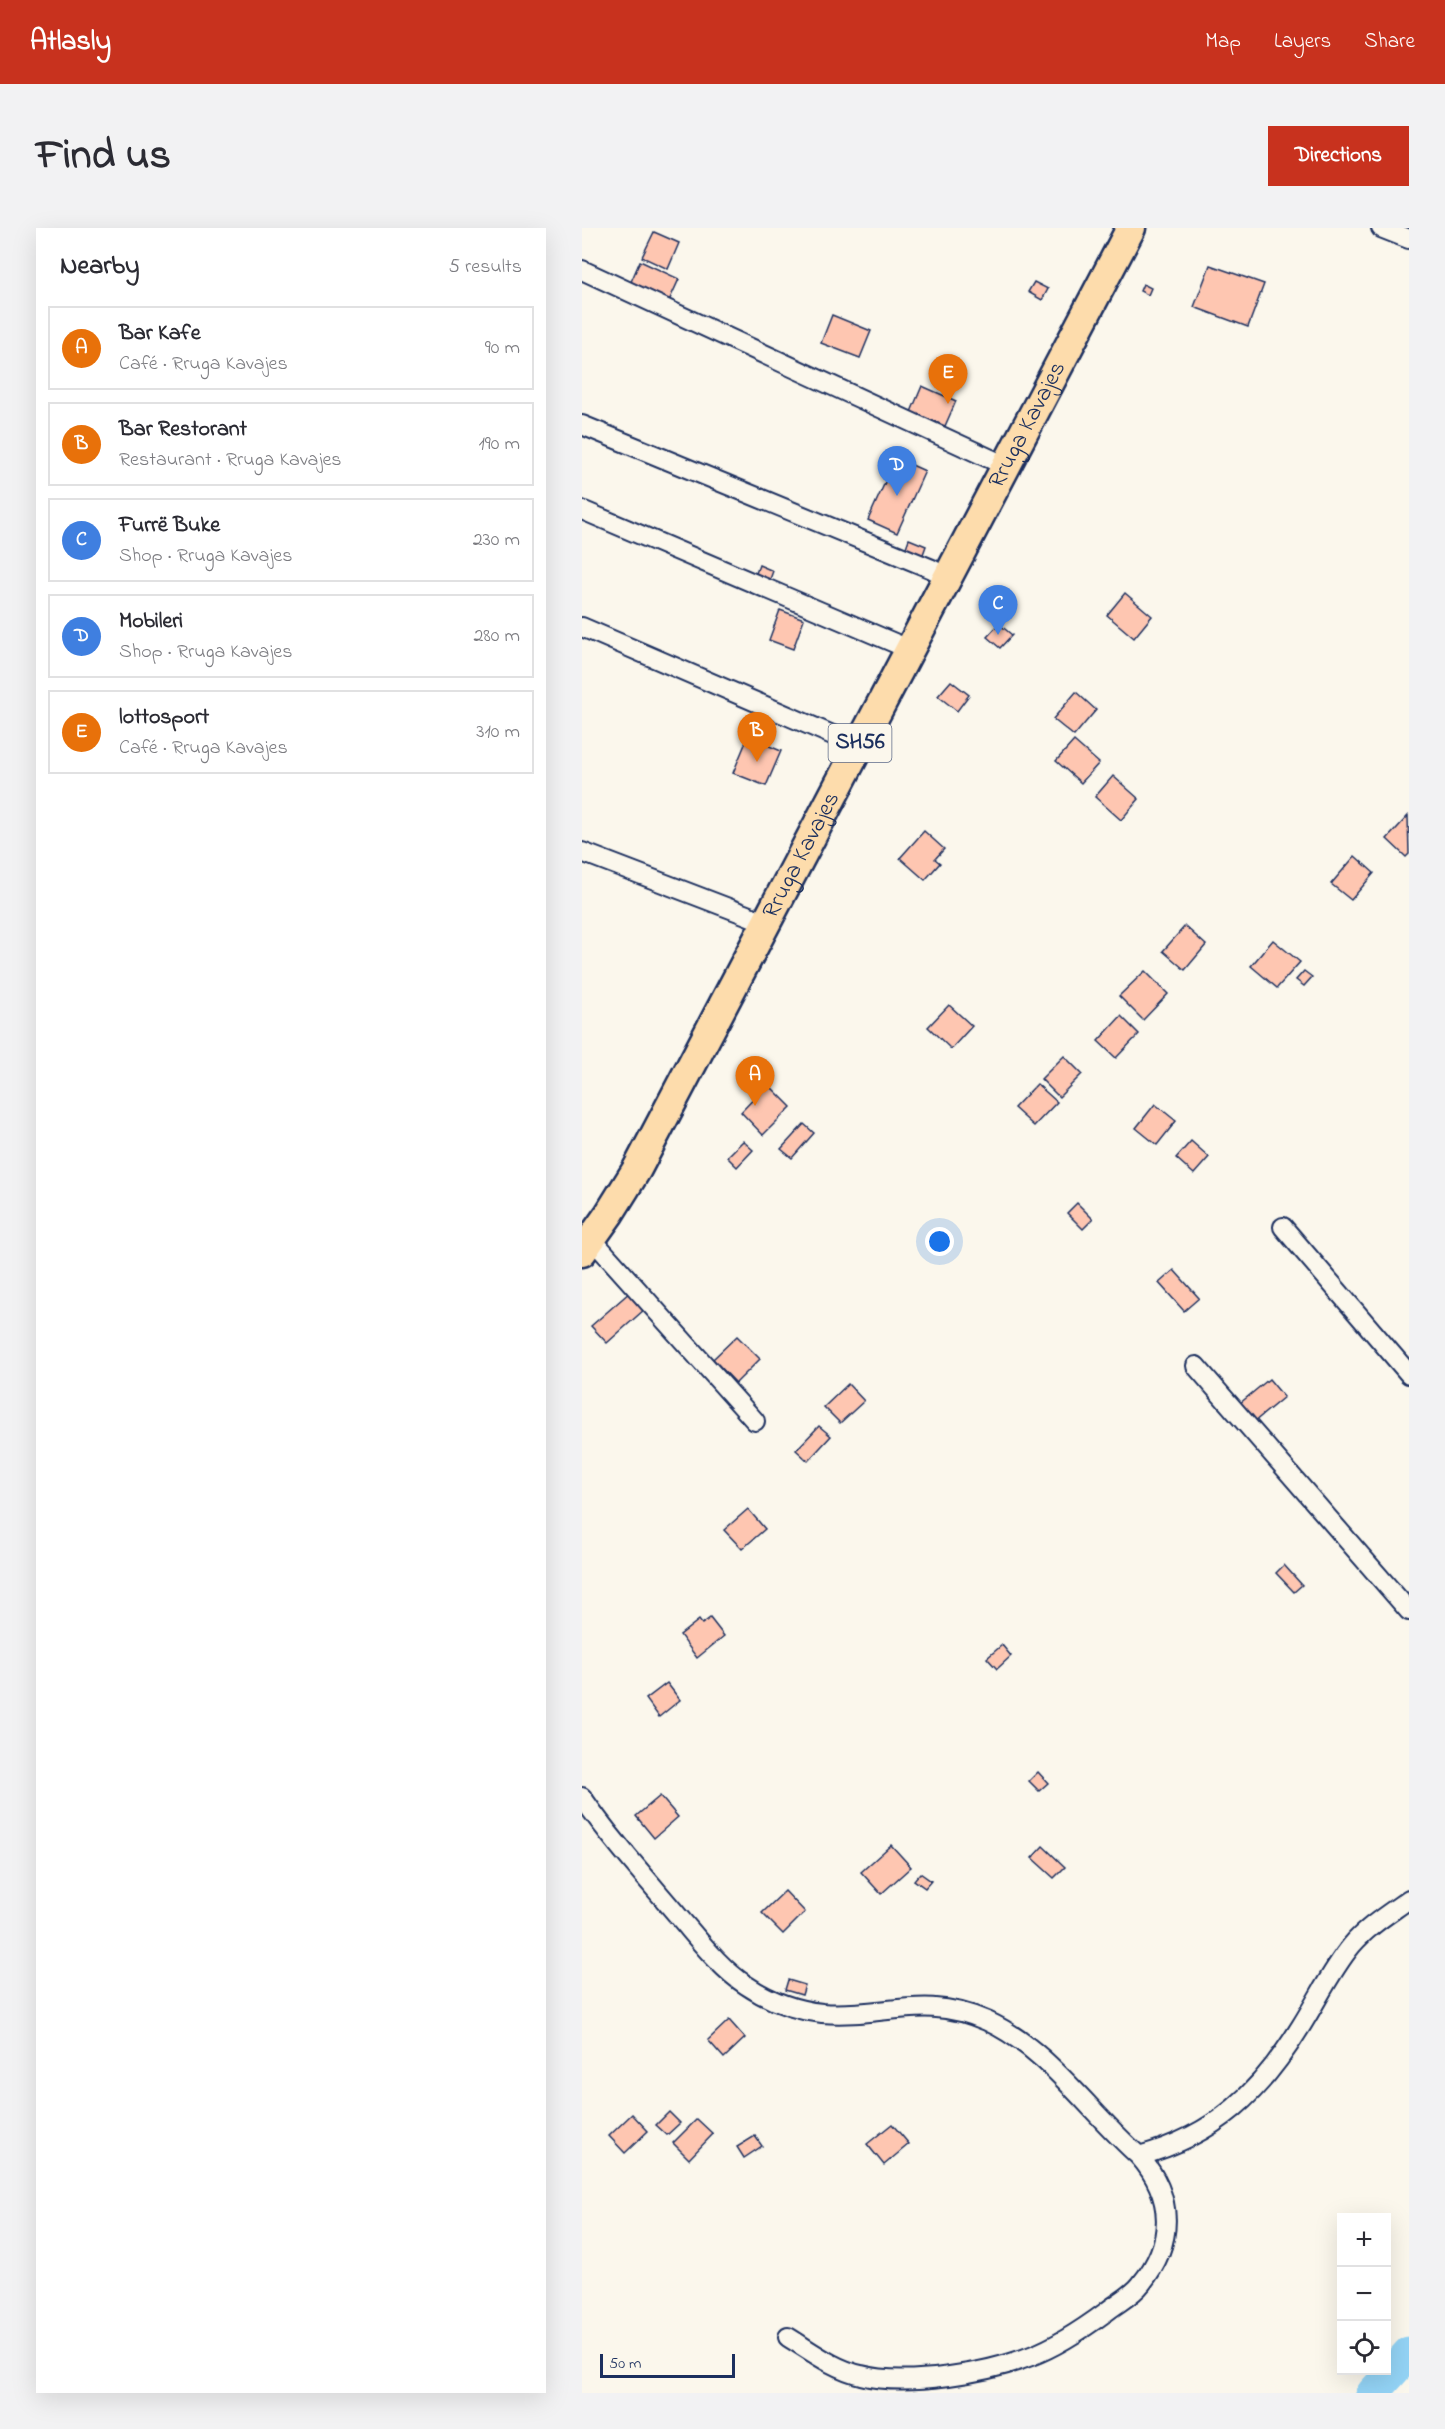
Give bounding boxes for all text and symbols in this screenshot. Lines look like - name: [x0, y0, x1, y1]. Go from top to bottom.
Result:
- text: Atlasly: [30, 22, 111, 63]
- text: Map: [1205, 27, 1241, 57]
- text: Layers: [1274, 27, 1331, 57]
- text: Share: [1364, 27, 1415, 57]
- text: Find us: [36, 126, 171, 187]
- button: Directions: [1268, 126, 1409, 186]
- text: Nearby: [60, 248, 139, 286]
- text: 5 results: [449, 253, 522, 282]
- text: Bar Kafe: [119, 318, 201, 350]
- text: A: [75, 334, 88, 363]
- text: 90 m: [485, 334, 520, 363]
- text: Café · Rruga Kavajes: [119, 350, 288, 379]
- pin: E: [928, 354, 968, 404]
- street label: Rruga Kavajes: [980, 355, 1075, 495]
- text: Bar Restorant: [119, 414, 247, 446]
- text: B: [75, 430, 88, 459]
- text: 190 m: [478, 430, 520, 459]
- text: Restaurant · Rruga Kavajes: [119, 446, 342, 475]
- pin: D: [878, 446, 916, 496]
- text: Furrë Buke: [119, 510, 220, 542]
- text: C: [76, 526, 87, 555]
- text: 230 m: [473, 526, 520, 555]
- text: Shop · Rruga Kavajes: [119, 542, 292, 571]
- pin: C: [978, 586, 1018, 635]
- text: Mobileri: [119, 606, 183, 638]
- text: D: [74, 622, 89, 651]
- text: 280 m: [473, 622, 520, 651]
- text: Shop · Rruga Kavajes: [119, 638, 292, 667]
- text: lottosport: [119, 702, 209, 734]
- pin: B: [738, 712, 777, 762]
- text: E: [75, 718, 88, 747]
- text: 310 m: [476, 718, 520, 747]
- road number: SH56: [828, 724, 892, 762]
- text: Café · Rruga Kavajes: [119, 734, 288, 763]
- street label: Rruga Kavajes: [754, 786, 849, 925]
- pin: A: [736, 1056, 774, 1106]
- your location: [925, 1227, 954, 1256]
- map controls: [1337, 2213, 1391, 2375]
- button: +: [1337, 2213, 1391, 2267]
- button: −: [1337, 2267, 1391, 2321]
- button: locate: [1337, 2321, 1391, 2375]
- scale bar: [600, 2351, 735, 2378]
- text: 50 m: [609, 2352, 641, 2376]

